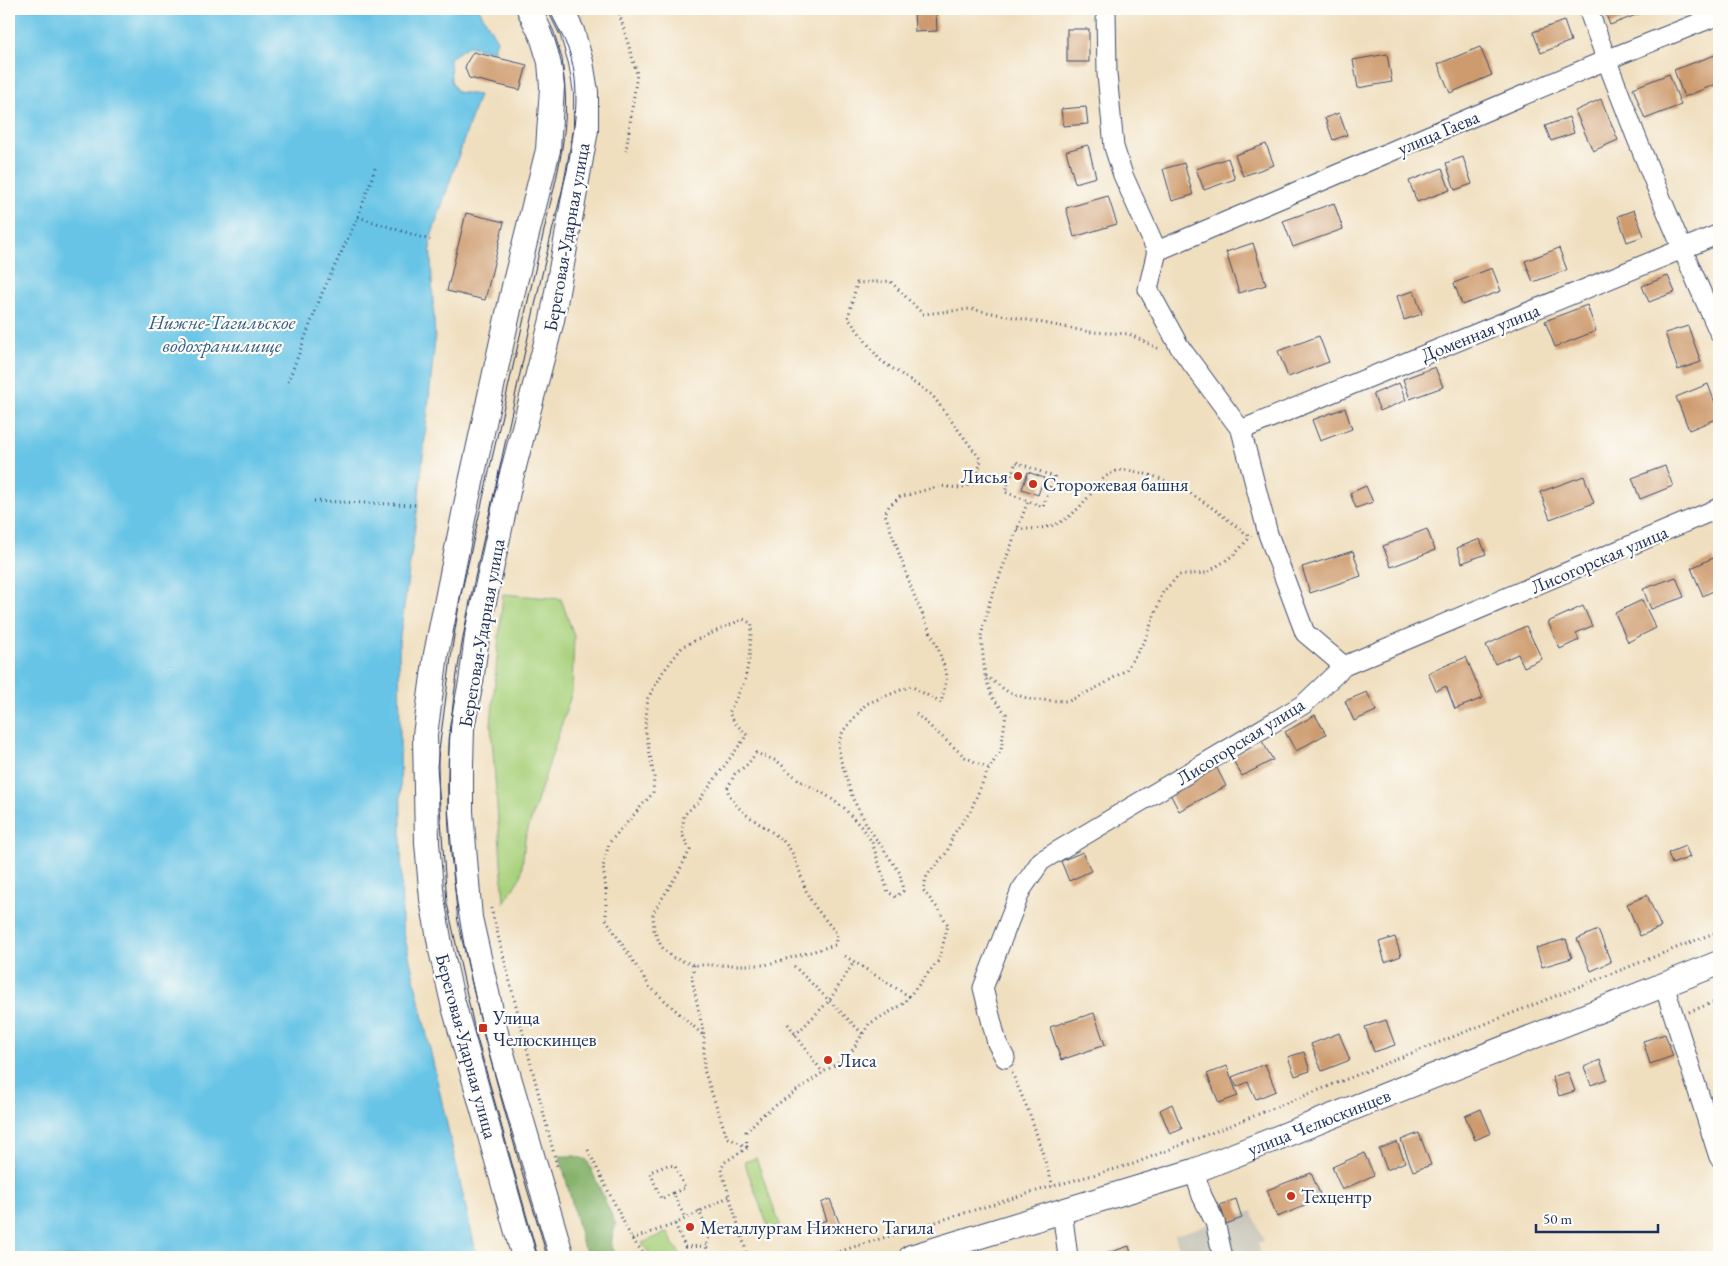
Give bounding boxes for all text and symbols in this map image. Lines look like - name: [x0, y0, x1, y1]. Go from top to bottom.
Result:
- street label: улица Гаева: [1393, 104, 1483, 161]
- street label: Береговая-Ударная улица: [538, 140, 595, 333]
- street label: Доменная улица: [1417, 297, 1544, 368]
- water label: Нижне-Тагильское водохранилище: [148, 309, 296, 358]
- place label: Лисья: [961, 464, 1008, 489]
- marker: Лисья: [1012, 470, 1024, 482]
- place label: Сторожевая башня: [1043, 472, 1189, 497]
- marker: Сторожевая башня: [1027, 478, 1039, 490]
- street label: Лисогорская улица: [1527, 519, 1672, 600]
- street label: Береговая-Ударная улица: [453, 536, 510, 729]
- street label: Лисогорская улица: [1171, 692, 1309, 791]
- street label: Береговая-Ударная улица: [430, 951, 503, 1142]
- place label: Улица Челюскинцев: [492, 1005, 597, 1052]
- marker: Улица Челюскинцев: [477, 1022, 489, 1034]
- place label: Лиса: [838, 1048, 877, 1073]
- marker: Лиса: [822, 1054, 834, 1066]
- street label: улица Челюскинцев: [1244, 1082, 1394, 1162]
- place label: Техцентр: [1301, 1184, 1372, 1209]
- marker: Техцентр: [1285, 1190, 1297, 1202]
- scale bar: [1536, 1201, 1658, 1233]
- text: 50 m: [1543, 1209, 1572, 1228]
- place label: Металлургам Нижнего Тагила: [700, 1215, 934, 1240]
- marker: Металлургам Нижнего Тагила: [684, 1221, 696, 1233]

